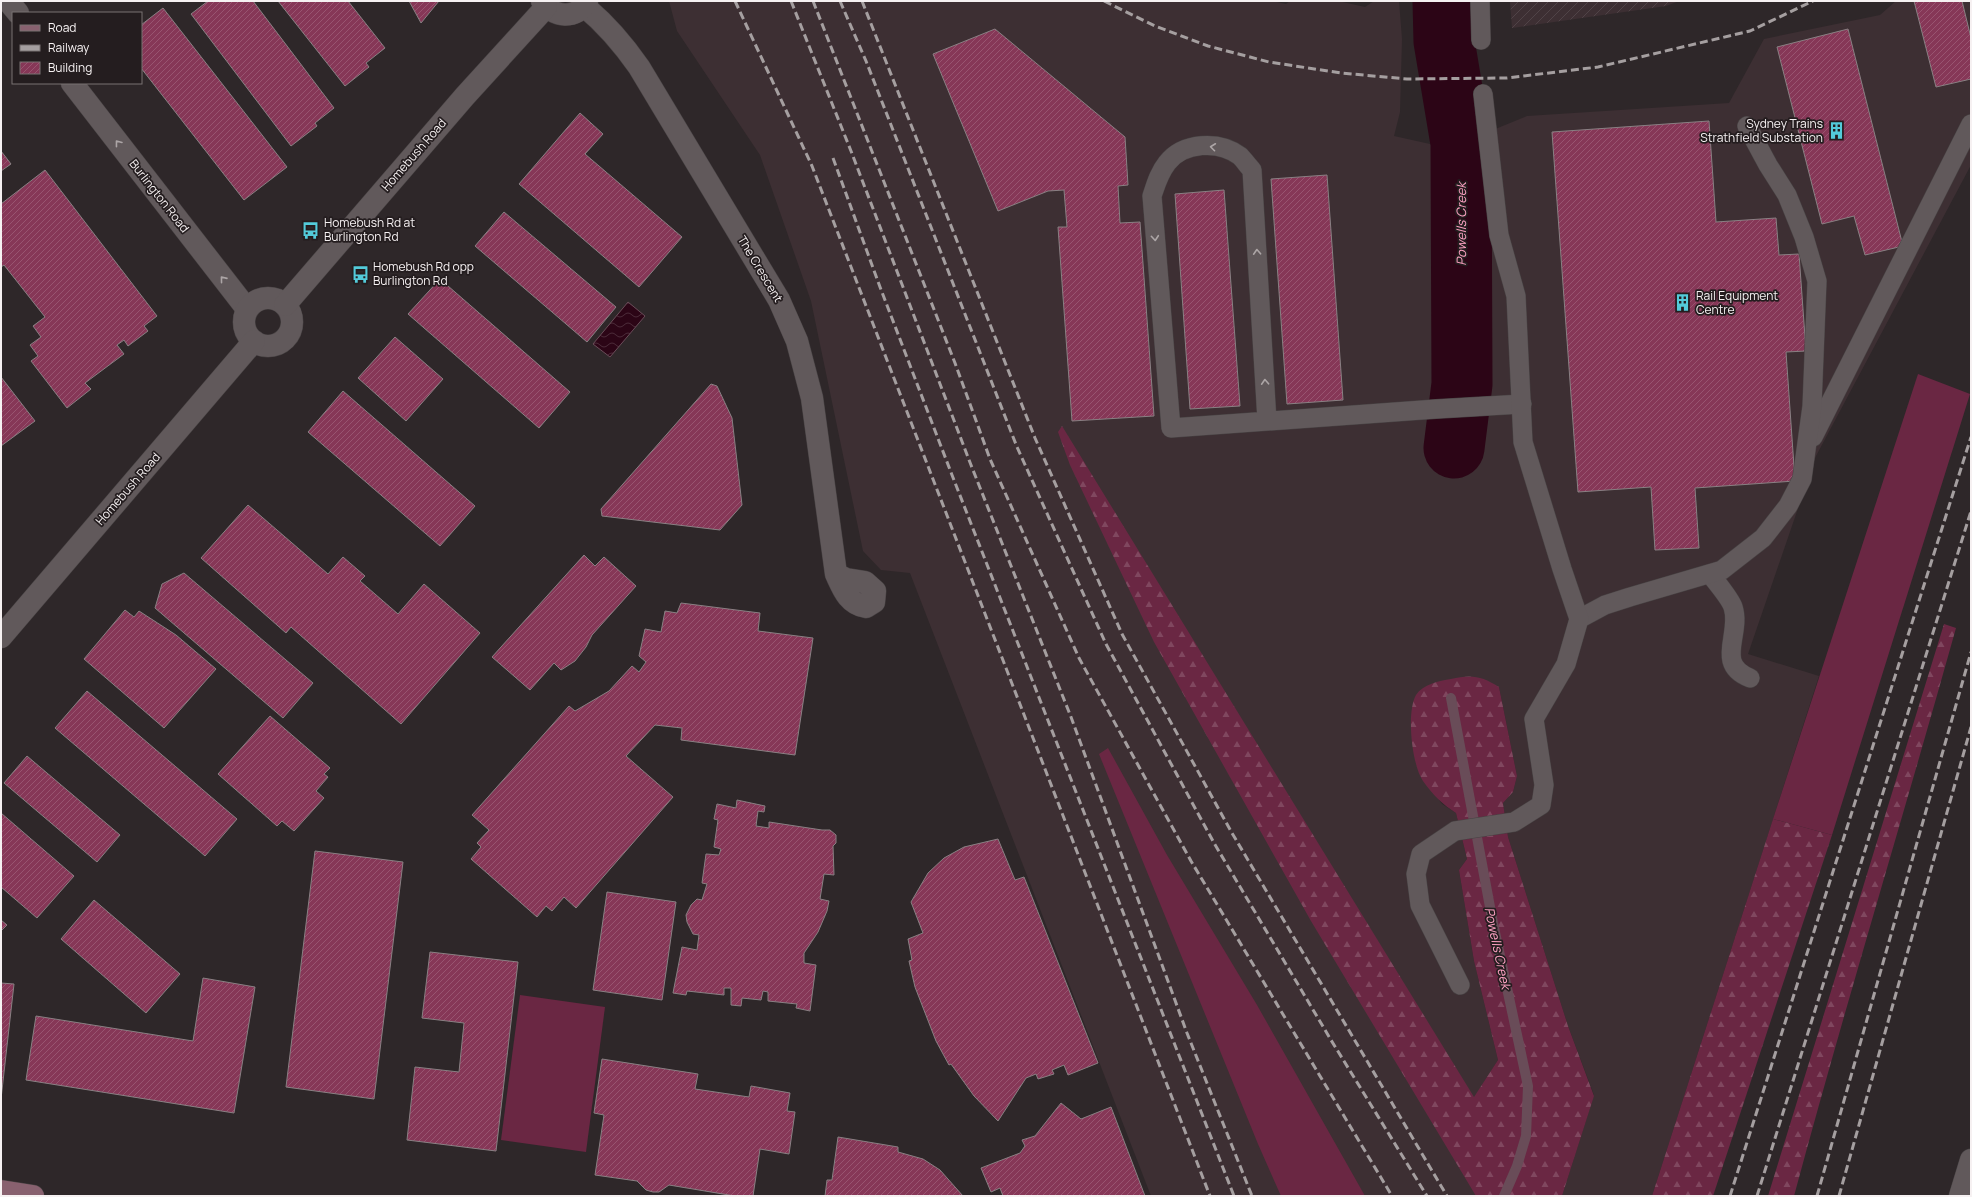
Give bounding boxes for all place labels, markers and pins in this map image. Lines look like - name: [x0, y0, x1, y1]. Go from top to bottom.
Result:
- place label: Sydney Trains Strathfield Substation: [1700, 115, 1823, 146]
- building icon: Sydney Trains Strathfield Substation: [1826, 121, 1846, 141]
- place label: Homebush Rd at Burlington Rd: [324, 214, 415, 245]
- bus stop icon: Homebush Rd at Burlington Rd: [301, 220, 321, 240]
- place label: Homebush Rd opp Burlington Rd: [373, 258, 474, 289]
- bus stop icon: Homebush Rd opp Burlington Rd: [350, 264, 370, 284]
- place label: Rail Equipment Centre: [1696, 287, 1778, 318]
- building icon: Rail Equipment Centre: [1673, 293, 1693, 313]

